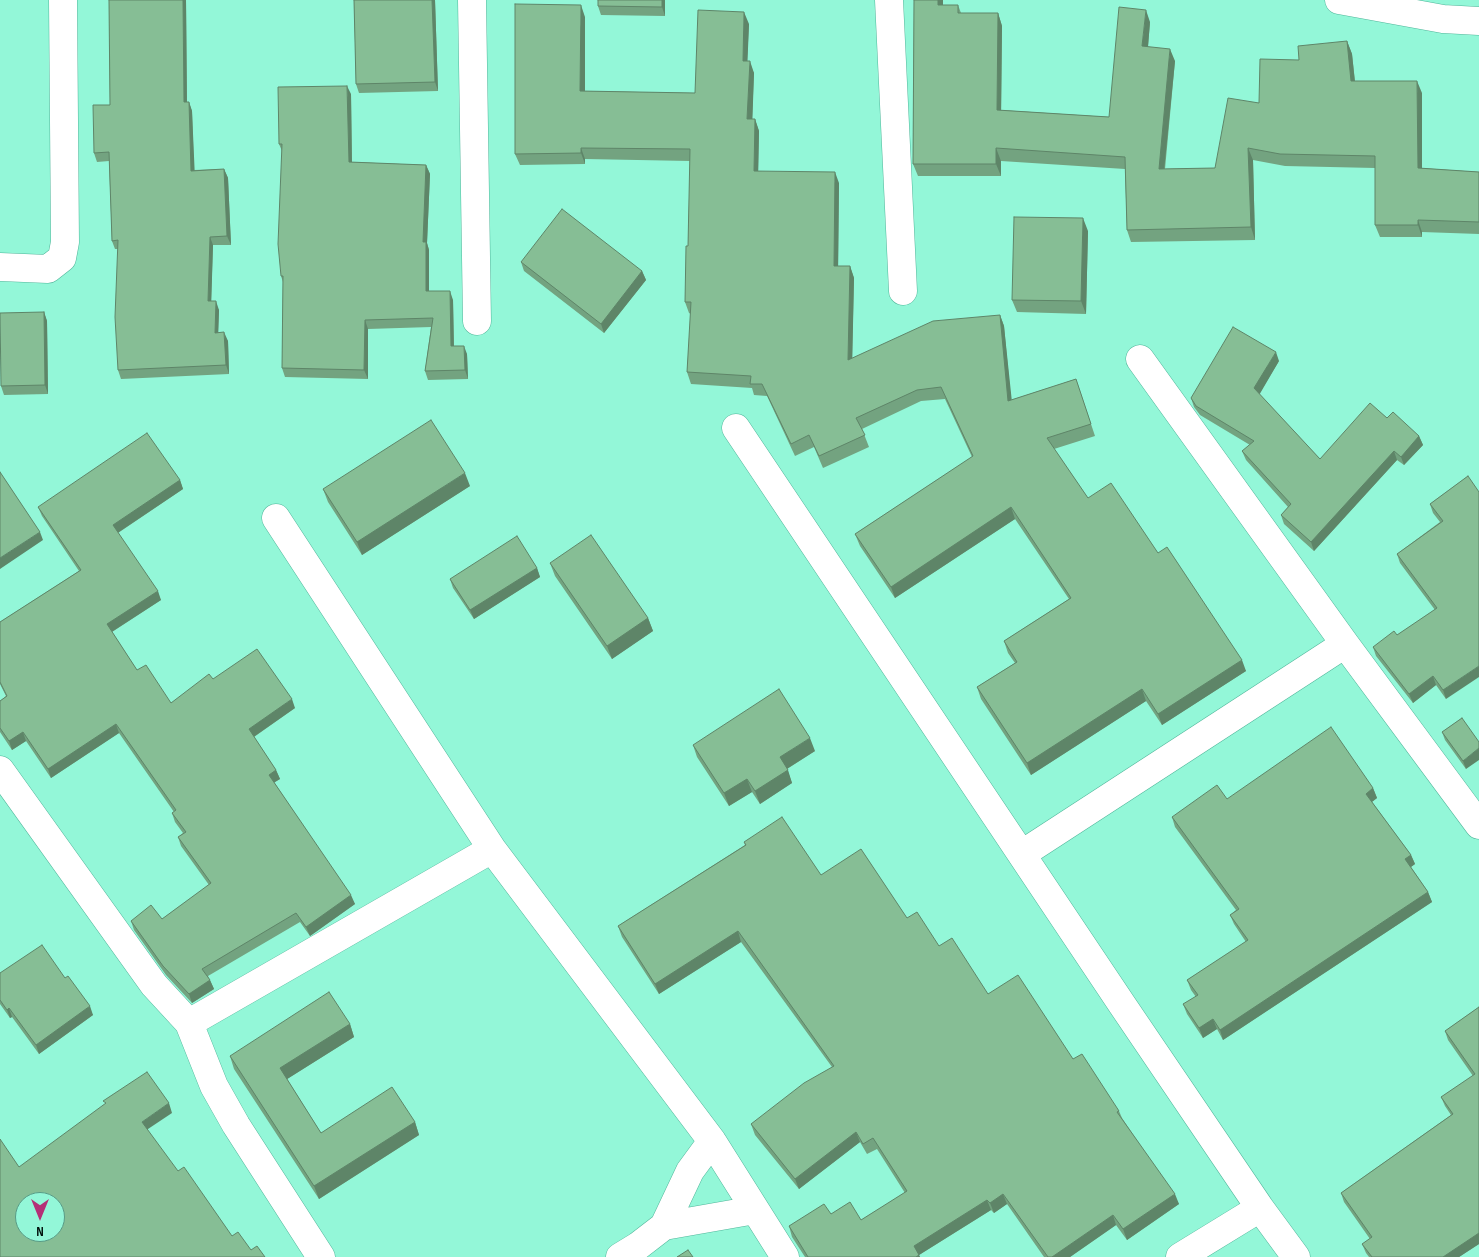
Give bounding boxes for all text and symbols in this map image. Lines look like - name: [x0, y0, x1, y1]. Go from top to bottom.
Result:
- north arrow: [15, 1192, 65, 1242]
- text: N: [36, 1223, 44, 1240]

